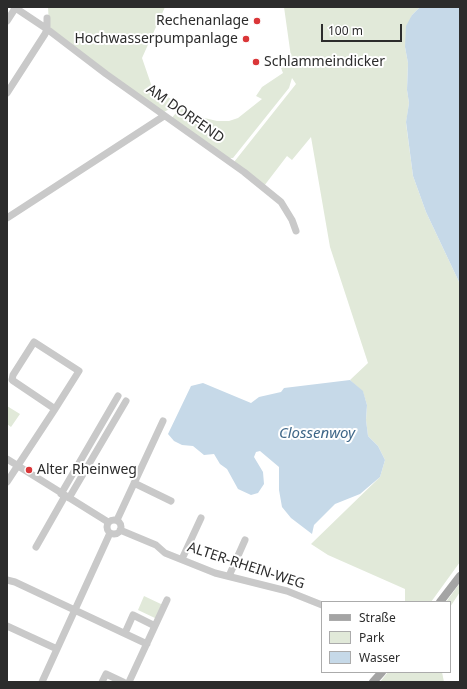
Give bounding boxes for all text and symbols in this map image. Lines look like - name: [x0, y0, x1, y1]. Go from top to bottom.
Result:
- place label: Rechenanlage: [156, 13, 249, 29]
- marker: Rechenanlage: [252, 16, 262, 26]
- scale bar: [323, 16, 404, 42]
- text: 100 m: [328, 22, 363, 39]
- place label: Hochwasserpumpanlage: [74, 31, 238, 47]
- marker: Hochwasserpumpanlage: [241, 34, 251, 44]
- place label: Schlammeindicker: [264, 54, 385, 70]
- marker: Schlammeindicker: [251, 57, 261, 67]
- street label: AM DORFEND: [143, 81, 227, 147]
- water label: Clossenwoy: [279, 425, 355, 443]
- place label: Alter Rheinweg: [37, 462, 137, 478]
- marker: Alter Rheinweg: [24, 465, 34, 475]
- street label: ALTER-RHEIN-WEG: [185, 539, 307, 593]
- legend: [321, 601, 451, 673]
- text: Straße: [359, 609, 396, 626]
- text: Park: [359, 629, 384, 646]
- text: Wasser: [359, 649, 400, 666]

